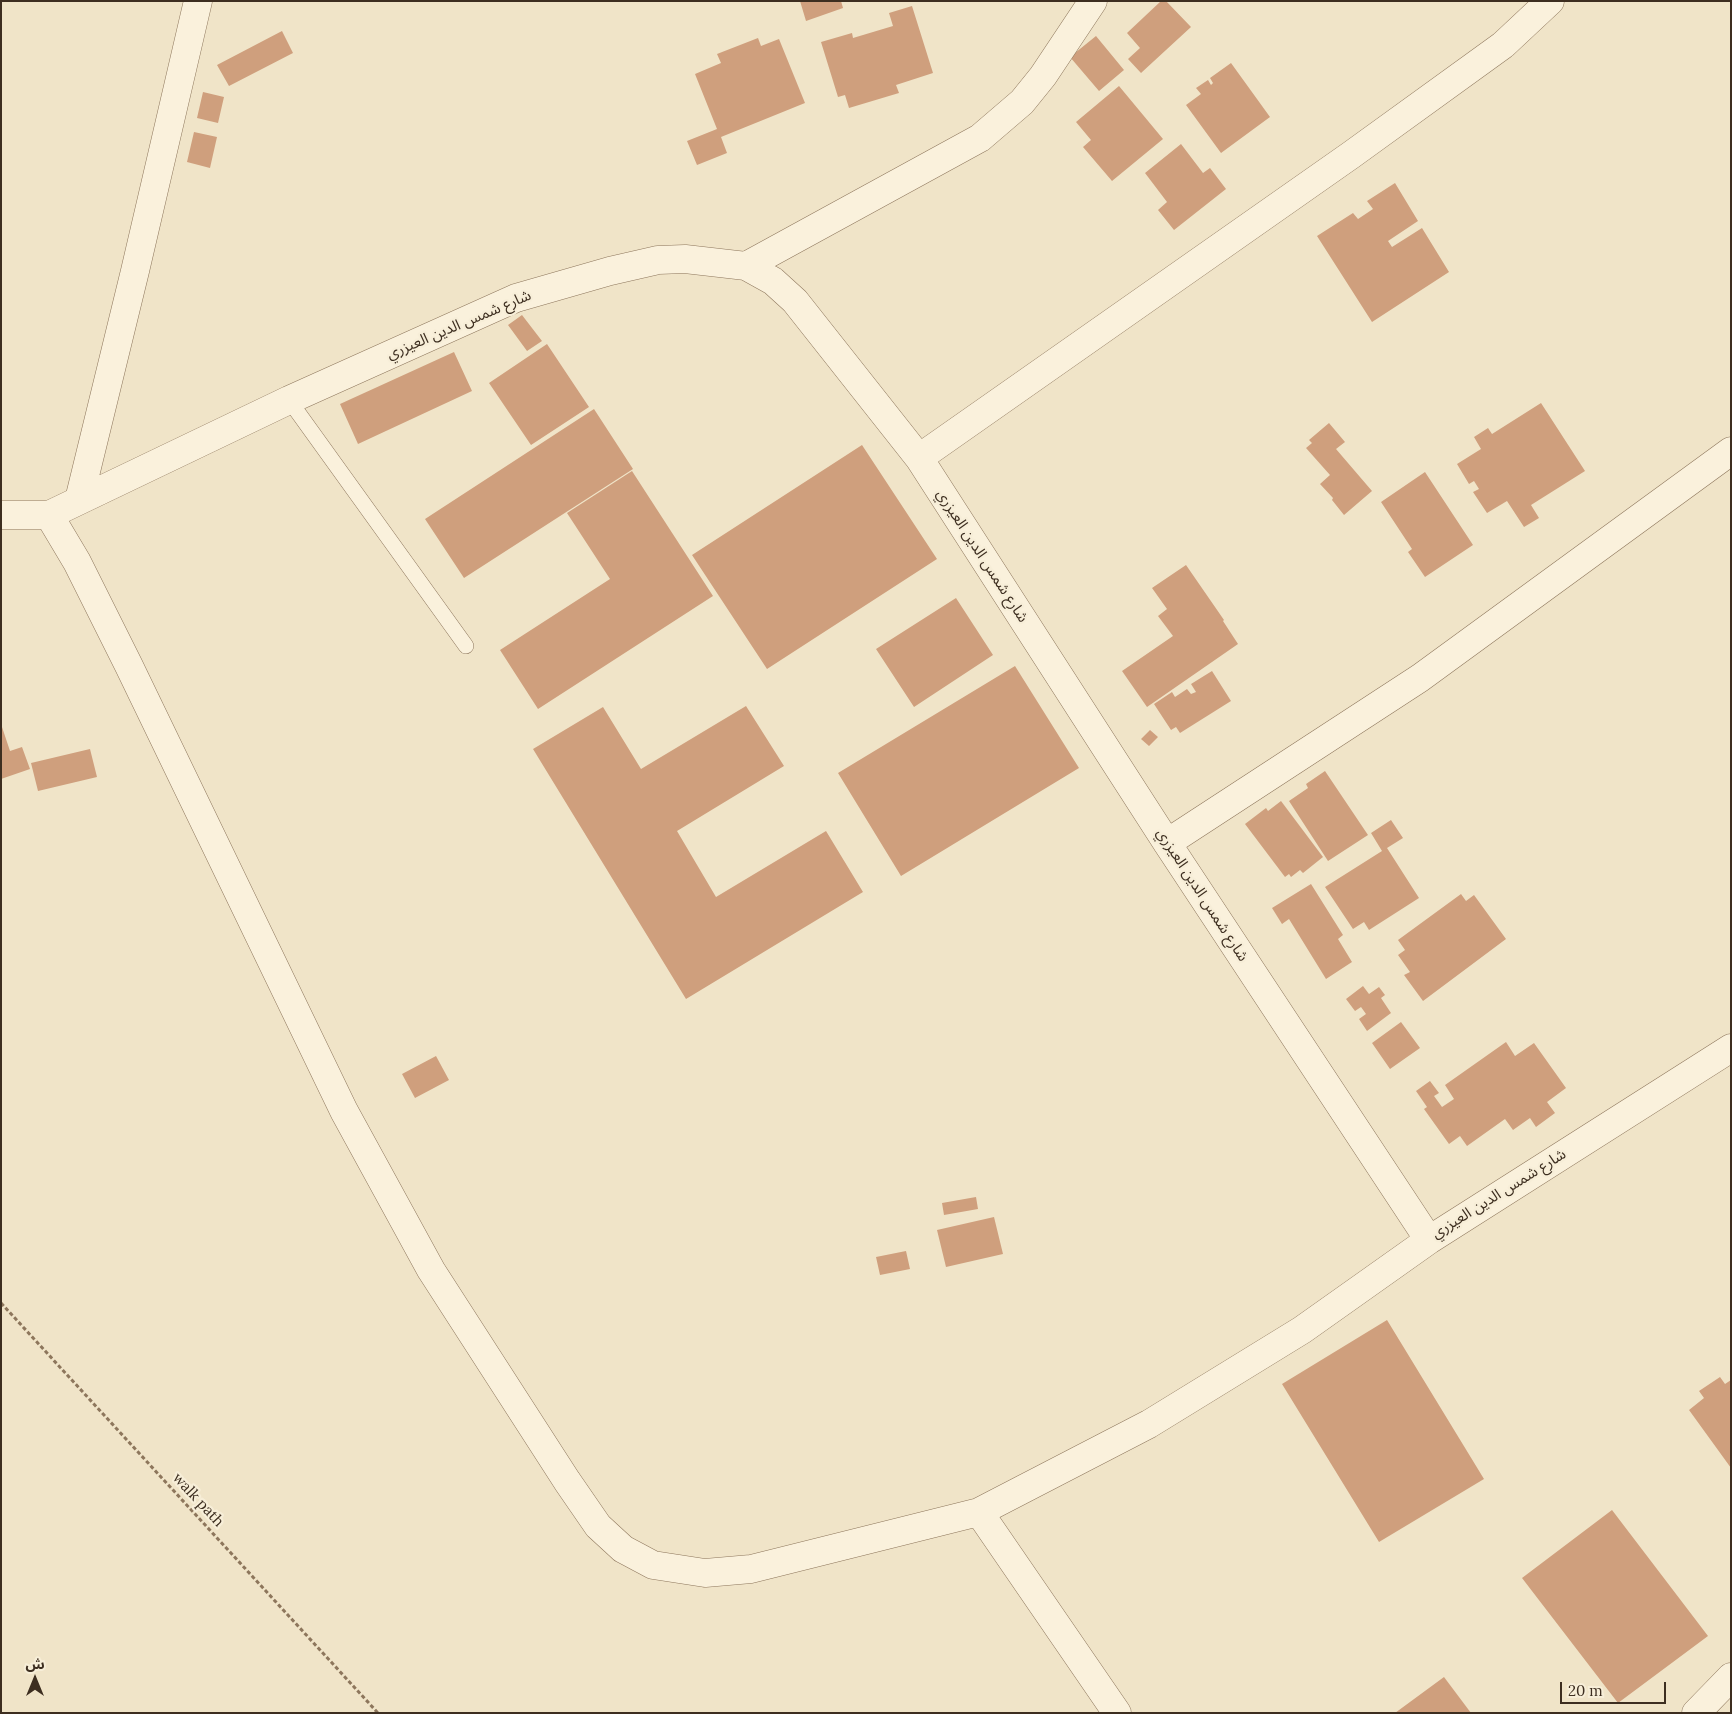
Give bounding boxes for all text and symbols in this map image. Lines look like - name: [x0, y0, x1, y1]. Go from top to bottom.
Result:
- street label: شارع شمس الدين العيزري: [384, 286, 534, 364]
- street label: شارع شمس الدين العيزري: [932, 486, 1032, 626]
- street label: شارع شمس الدين العيزري: [1152, 825, 1252, 965]
- street label: شارع شمس الدين العيزري: [1428, 1145, 1570, 1243]
- street label: walk path: [169, 1469, 227, 1531]
- north arrow: [10, 1654, 60, 1704]
- text: ش: [25, 1655, 45, 1673]
- scale bar: [1562, 1672, 1668, 1704]
- text: 20 m: [1568, 1681, 1603, 1700]

